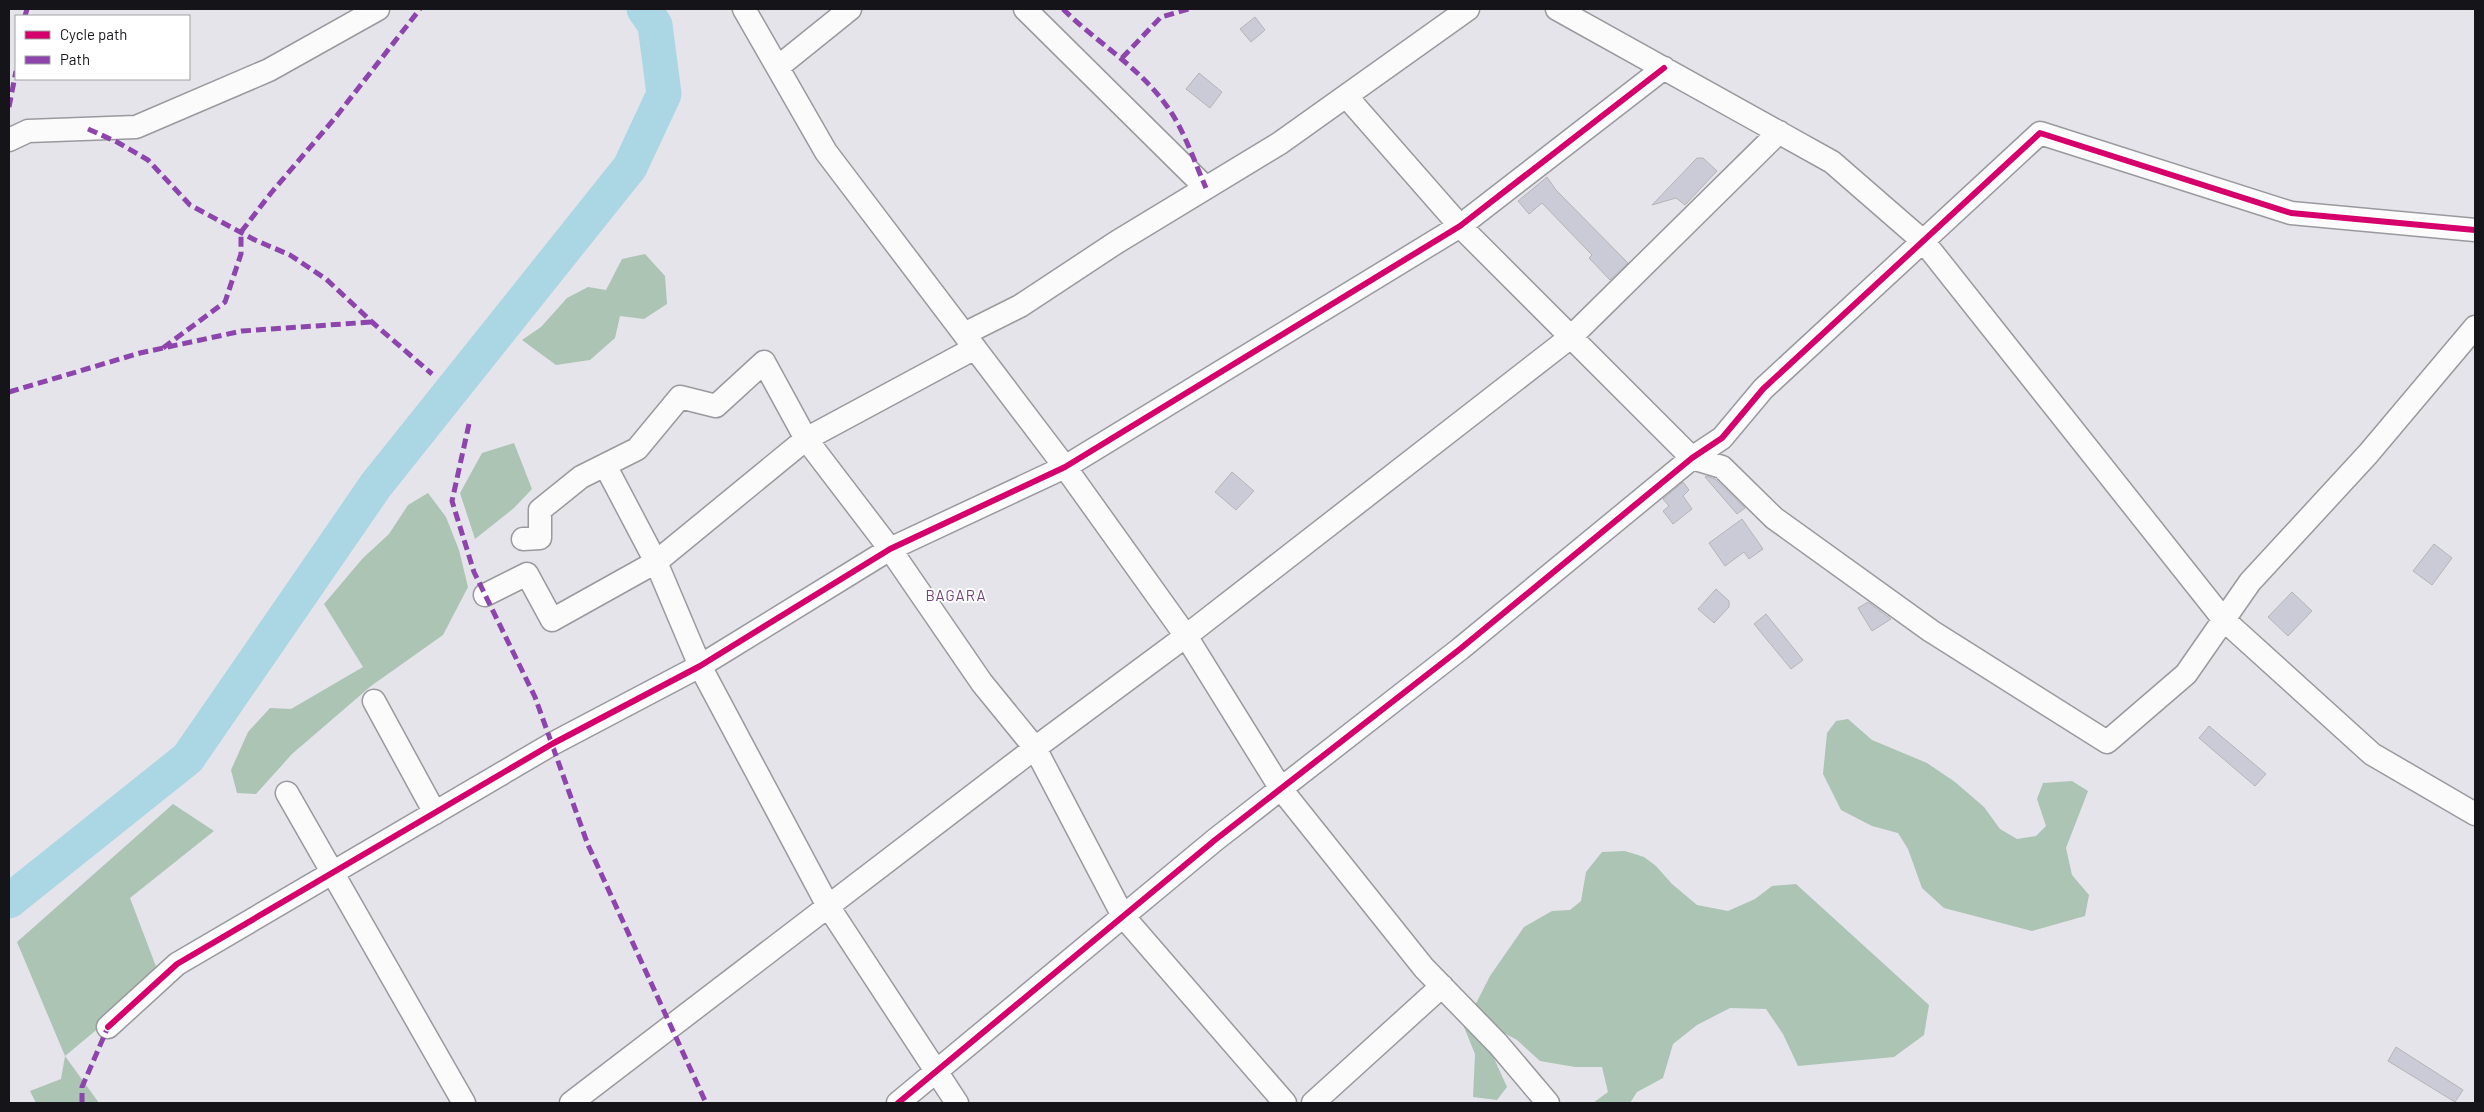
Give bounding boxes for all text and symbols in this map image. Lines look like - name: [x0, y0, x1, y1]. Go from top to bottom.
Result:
- legend: [15, 15, 190, 80]
- text: Cycle path: [60, 25, 127, 43]
- text: Path: [60, 50, 90, 68]
- district label: BAGARA: [925, 586, 987, 604]

